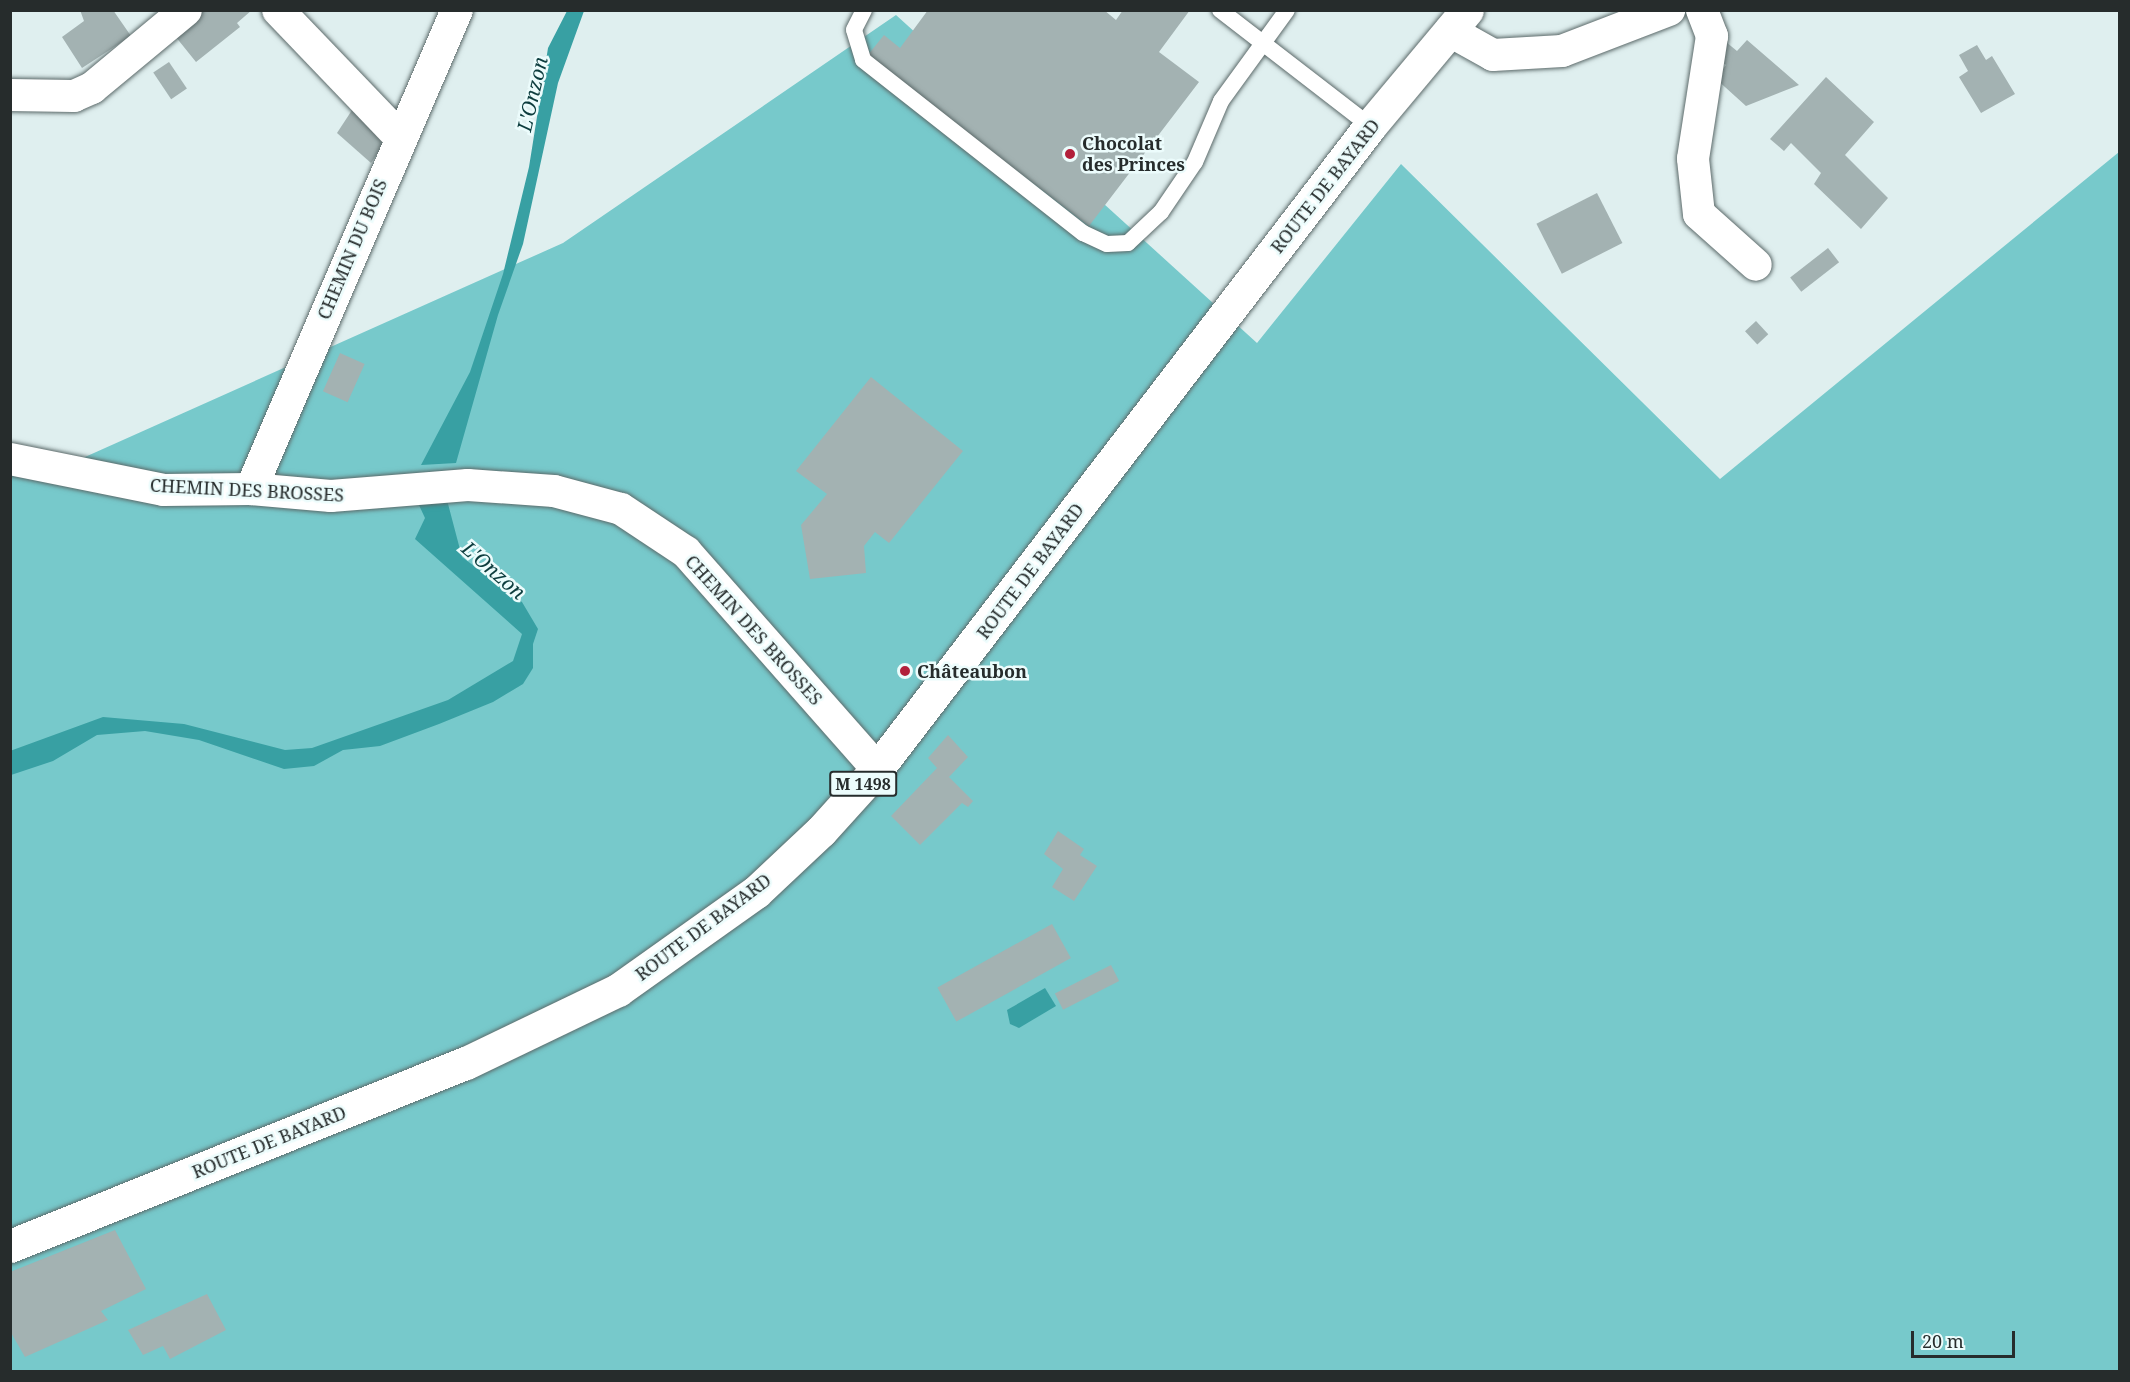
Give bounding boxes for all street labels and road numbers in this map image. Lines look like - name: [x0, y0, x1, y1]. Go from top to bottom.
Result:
- street label: ROUTE DE BAYARD: [1266, 115, 1384, 257]
- street label: CHEMIN DU BOIS: [313, 175, 391, 323]
- street label: CHEMIN DES BROSSES: [149, 474, 345, 506]
- street label: ROUTE DE BAYARD: [972, 499, 1088, 643]
- street label: CHEMIN DES BROSSES: [681, 551, 827, 709]
- road number: M 1498: [828, 771, 898, 797]
- street label: ROUTE DE BAYARD: [631, 869, 775, 985]
- street label: ROUTE DE BAYARD: [189, 1101, 349, 1183]

